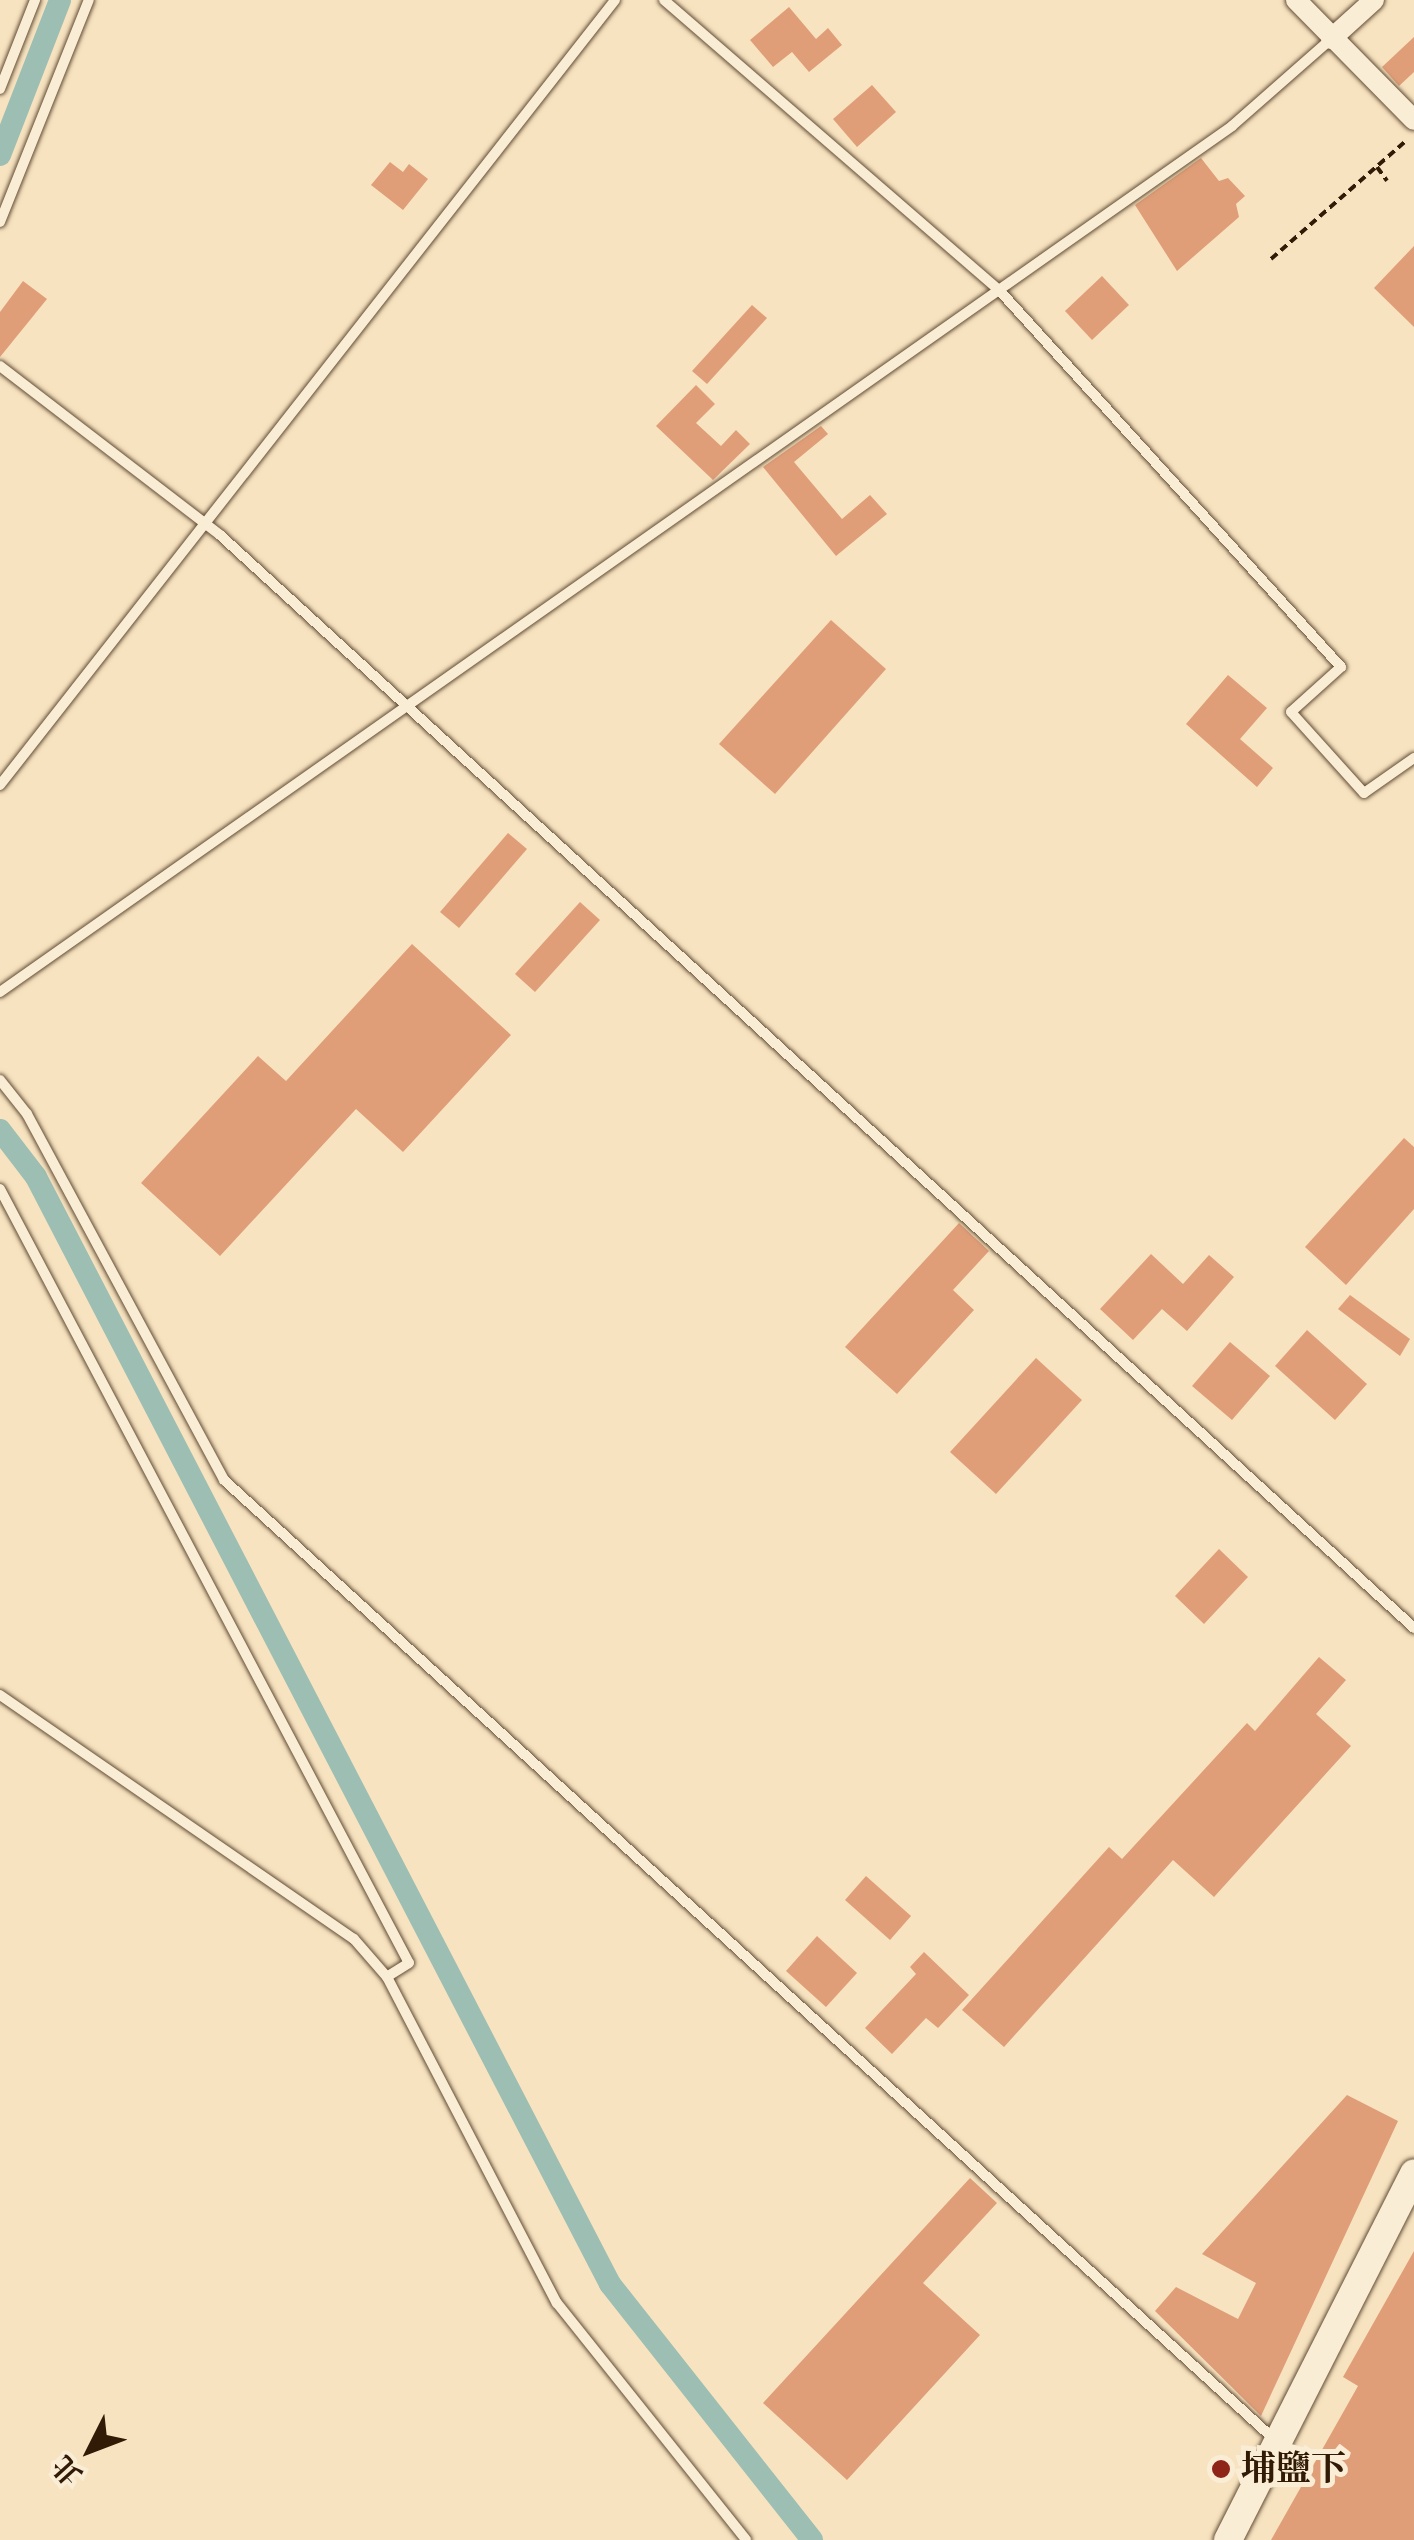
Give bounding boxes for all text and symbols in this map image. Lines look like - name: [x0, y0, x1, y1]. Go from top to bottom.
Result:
- north arrow: [40, 2400, 140, 2500]
- text: 北: [45, 2448, 90, 2493]
- place label: 埔鹽下: [1241, 2448, 1346, 2490]
- marker: 埔鹽下: [1210, 2458, 1232, 2480]

